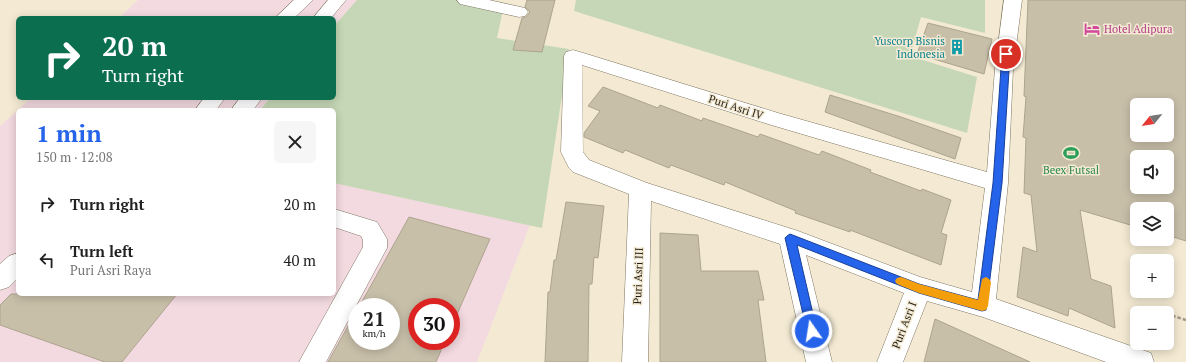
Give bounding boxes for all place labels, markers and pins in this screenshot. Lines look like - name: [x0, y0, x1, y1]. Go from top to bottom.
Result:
- hotel icon: Hotel Adipura: [1083, 20, 1101, 38]
- place label: Hotel Adipura: [1104, 22, 1173, 36]
- place label: Yuscorp Bisnis Indonesia: [874, 34, 945, 61]
- pin: [989, 37, 1023, 71]
- building icon: Yuscorp Bisnis Indonesia: [948, 38, 966, 56]
- sports icon: Beex Futsal: [1062, 144, 1080, 162]
- place label: Beex Futsal: [1043, 163, 1099, 177]

